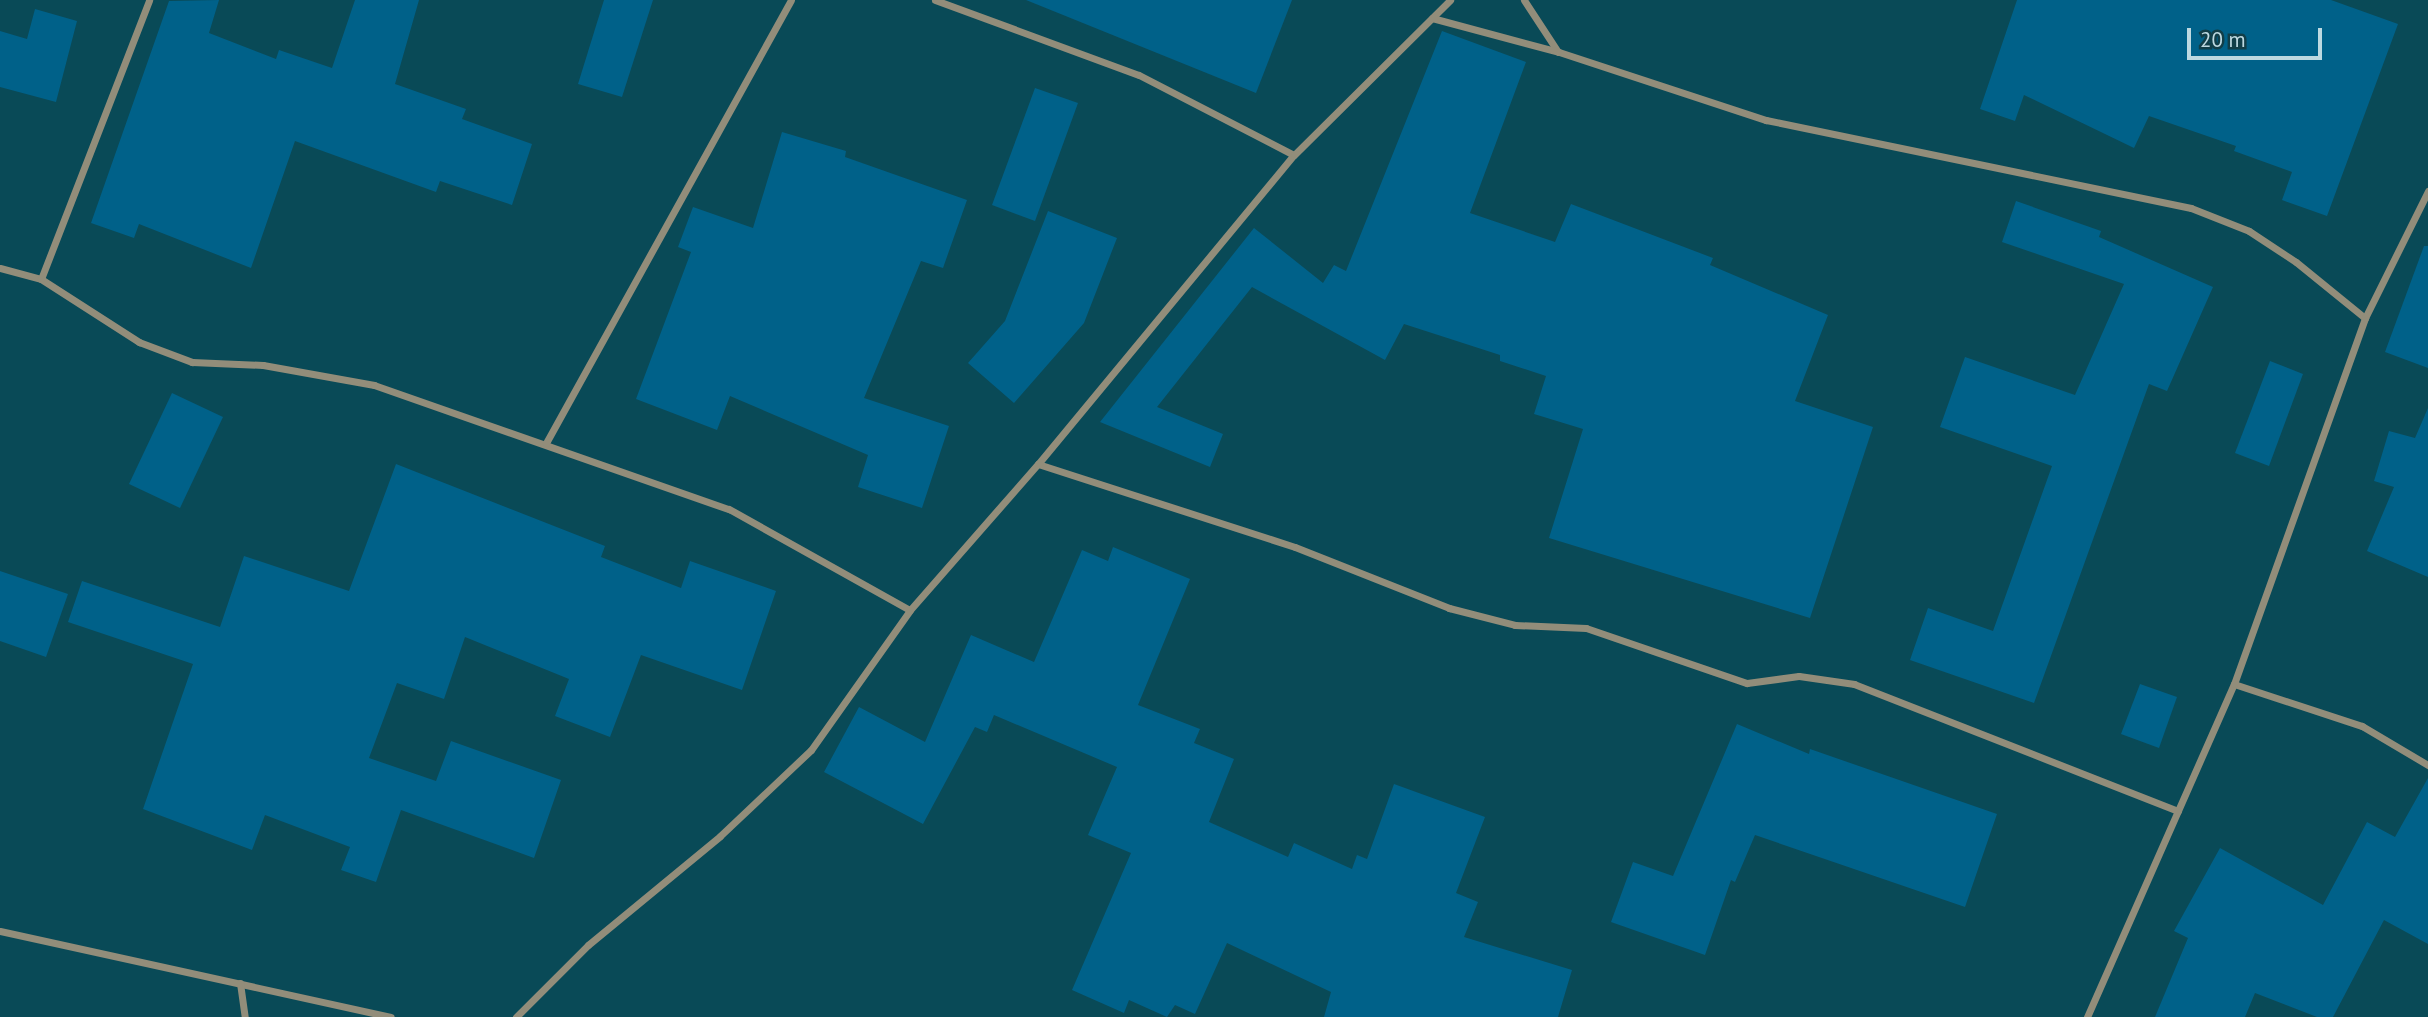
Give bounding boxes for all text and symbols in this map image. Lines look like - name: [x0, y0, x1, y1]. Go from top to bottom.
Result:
- scale bar: [2190, 14, 2325, 58]
- text: 20 m: [2200, 26, 2246, 53]

